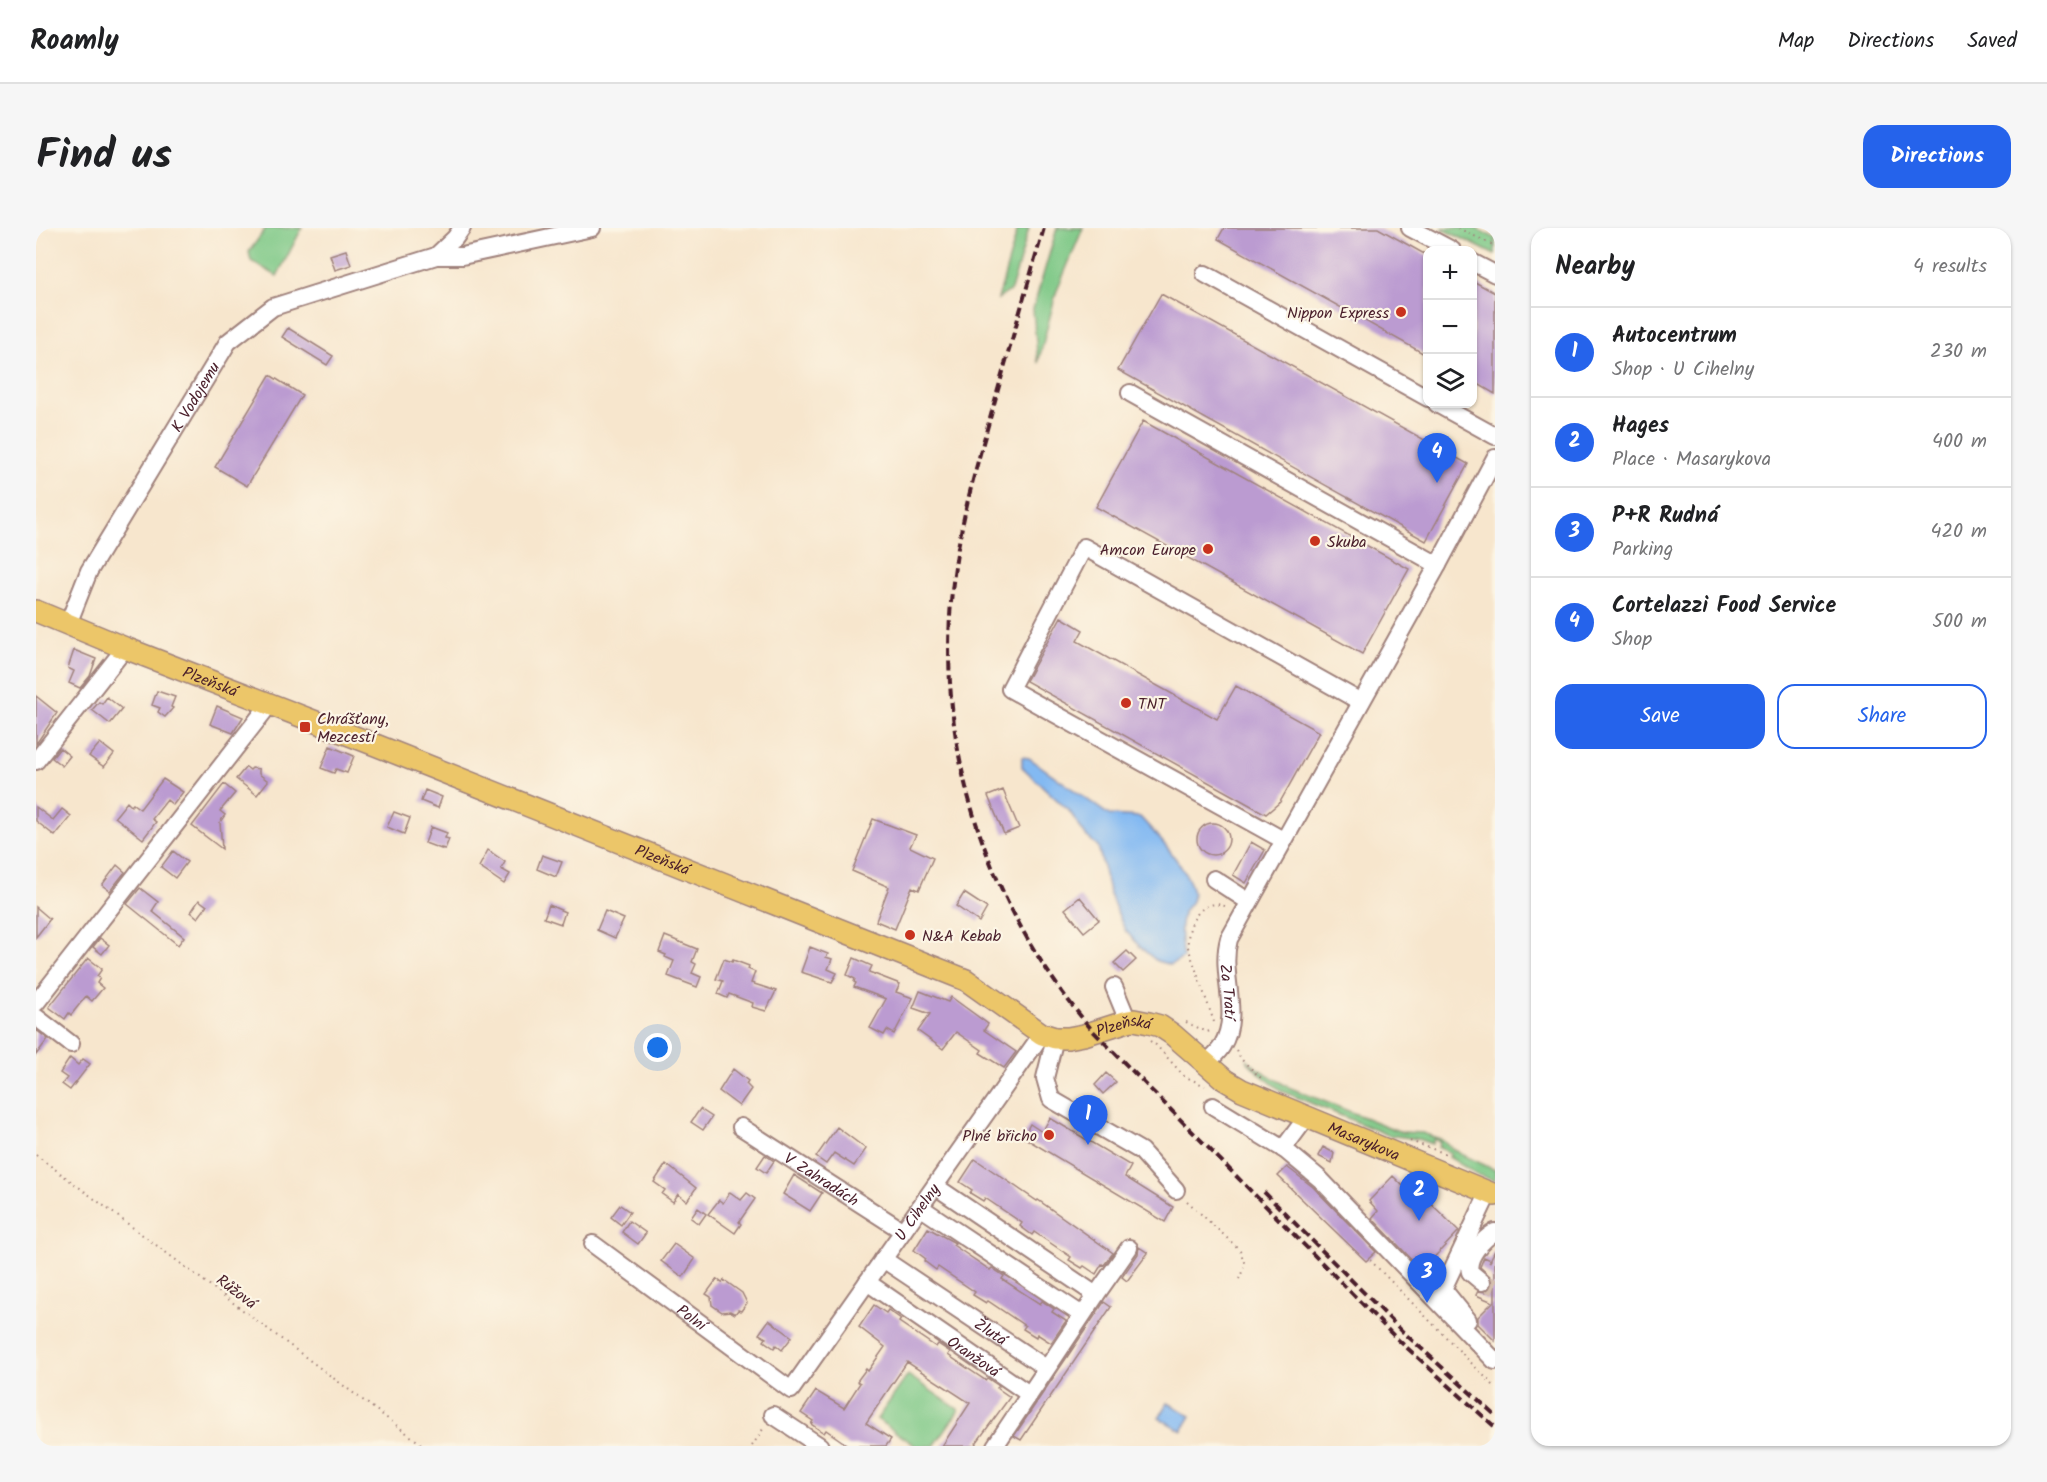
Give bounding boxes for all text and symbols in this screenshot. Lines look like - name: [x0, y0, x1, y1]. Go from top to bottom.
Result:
- text: Roamly: [30, 19, 119, 64]
- text: Map: [1778, 25, 1814, 58]
- text: Directions: [1847, 25, 1934, 58]
- text: Saved: [1967, 25, 2017, 58]
- text: Find us: [36, 123, 172, 190]
- button: Directions: [1863, 125, 2011, 188]
- map controls: [1423, 246, 1477, 408]
- button: +: [1423, 246, 1477, 300]
- text: Nearby: [1555, 246, 1635, 288]
- text: 4 results: [1913, 251, 1987, 283]
- button: −: [1423, 300, 1477, 354]
- place label: Nippon Express: [1287, 301, 1389, 326]
- marker: Nippon Express: [1394, 305, 1408, 319]
- text: Autocentrum: [1612, 319, 1737, 354]
- text: 1: [1571, 336, 1578, 368]
- text: 230 m: [1930, 336, 1987, 368]
- button: layers: [1423, 354, 1477, 408]
- text: Shop · U Cihelny: [1612, 354, 1754, 386]
- street label: K Vodojemu: [165, 357, 227, 437]
- text: Hages: [1612, 409, 1669, 444]
- text: 2: [1569, 426, 1580, 458]
- text: 400 m: [1932, 426, 1987, 458]
- pin: 4: [1418, 434, 1456, 483]
- text: Place · Masarykova: [1612, 444, 1771, 476]
- text: P+R Rudná: [1612, 499, 1718, 534]
- text: 3: [1569, 516, 1580, 548]
- text: 420 m: [1930, 516, 1987, 548]
- place label: Skuba: [1327, 530, 1367, 555]
- marker: Skuba: [1308, 534, 1322, 548]
- text: Parking: [1612, 534, 1673, 566]
- place label: Amcon Europe: [1100, 538, 1196, 563]
- marker: Amcon Europe: [1201, 542, 1215, 556]
- text: Cortelazzi Food Service: [1612, 589, 1836, 624]
- text: 4: [1569, 606, 1580, 638]
- text: 500 m: [1932, 606, 1987, 638]
- text: Shop: [1612, 624, 1652, 656]
- street label: Plzeňská: [179, 660, 242, 705]
- button: Save: [1555, 684, 1765, 749]
- button: Share: [1777, 684, 1987, 749]
- place label: TNT: [1138, 692, 1167, 717]
- marker: TNT: [1119, 696, 1133, 710]
- place label: Chrášťany, Mezcestí: [317, 707, 389, 750]
- marker: Chrášťany, Mezcestí: [298, 720, 312, 734]
- street label: Plzeňská: [631, 838, 695, 883]
- place label: N&A Kebab: [922, 924, 1002, 949]
- marker: N&A Kebab: [903, 928, 917, 942]
- street label: Za Tratí: [1212, 963, 1241, 1022]
- street label: Plzeňská: [1093, 1009, 1155, 1044]
- your location: [643, 1033, 672, 1062]
- pin: 1: [1068, 1096, 1108, 1145]
- street label: Masarykova: [1323, 1116, 1403, 1168]
- place label: Plné břicho: [962, 1124, 1037, 1149]
- marker: Plné břicho: [1042, 1128, 1056, 1142]
- street label: V Zahradách: [778, 1147, 863, 1214]
- pin: 2: [1400, 1172, 1438, 1221]
- street label: U Cihelny: [889, 1178, 947, 1247]
- pin: 3: [1408, 1254, 1446, 1303]
- street label: Růžová: [210, 1269, 263, 1317]
- street label: Polní: [671, 1299, 713, 1339]
- street label: Žlutá: [969, 1312, 1013, 1354]
- street label: Oranžová: [941, 1330, 1006, 1385]

